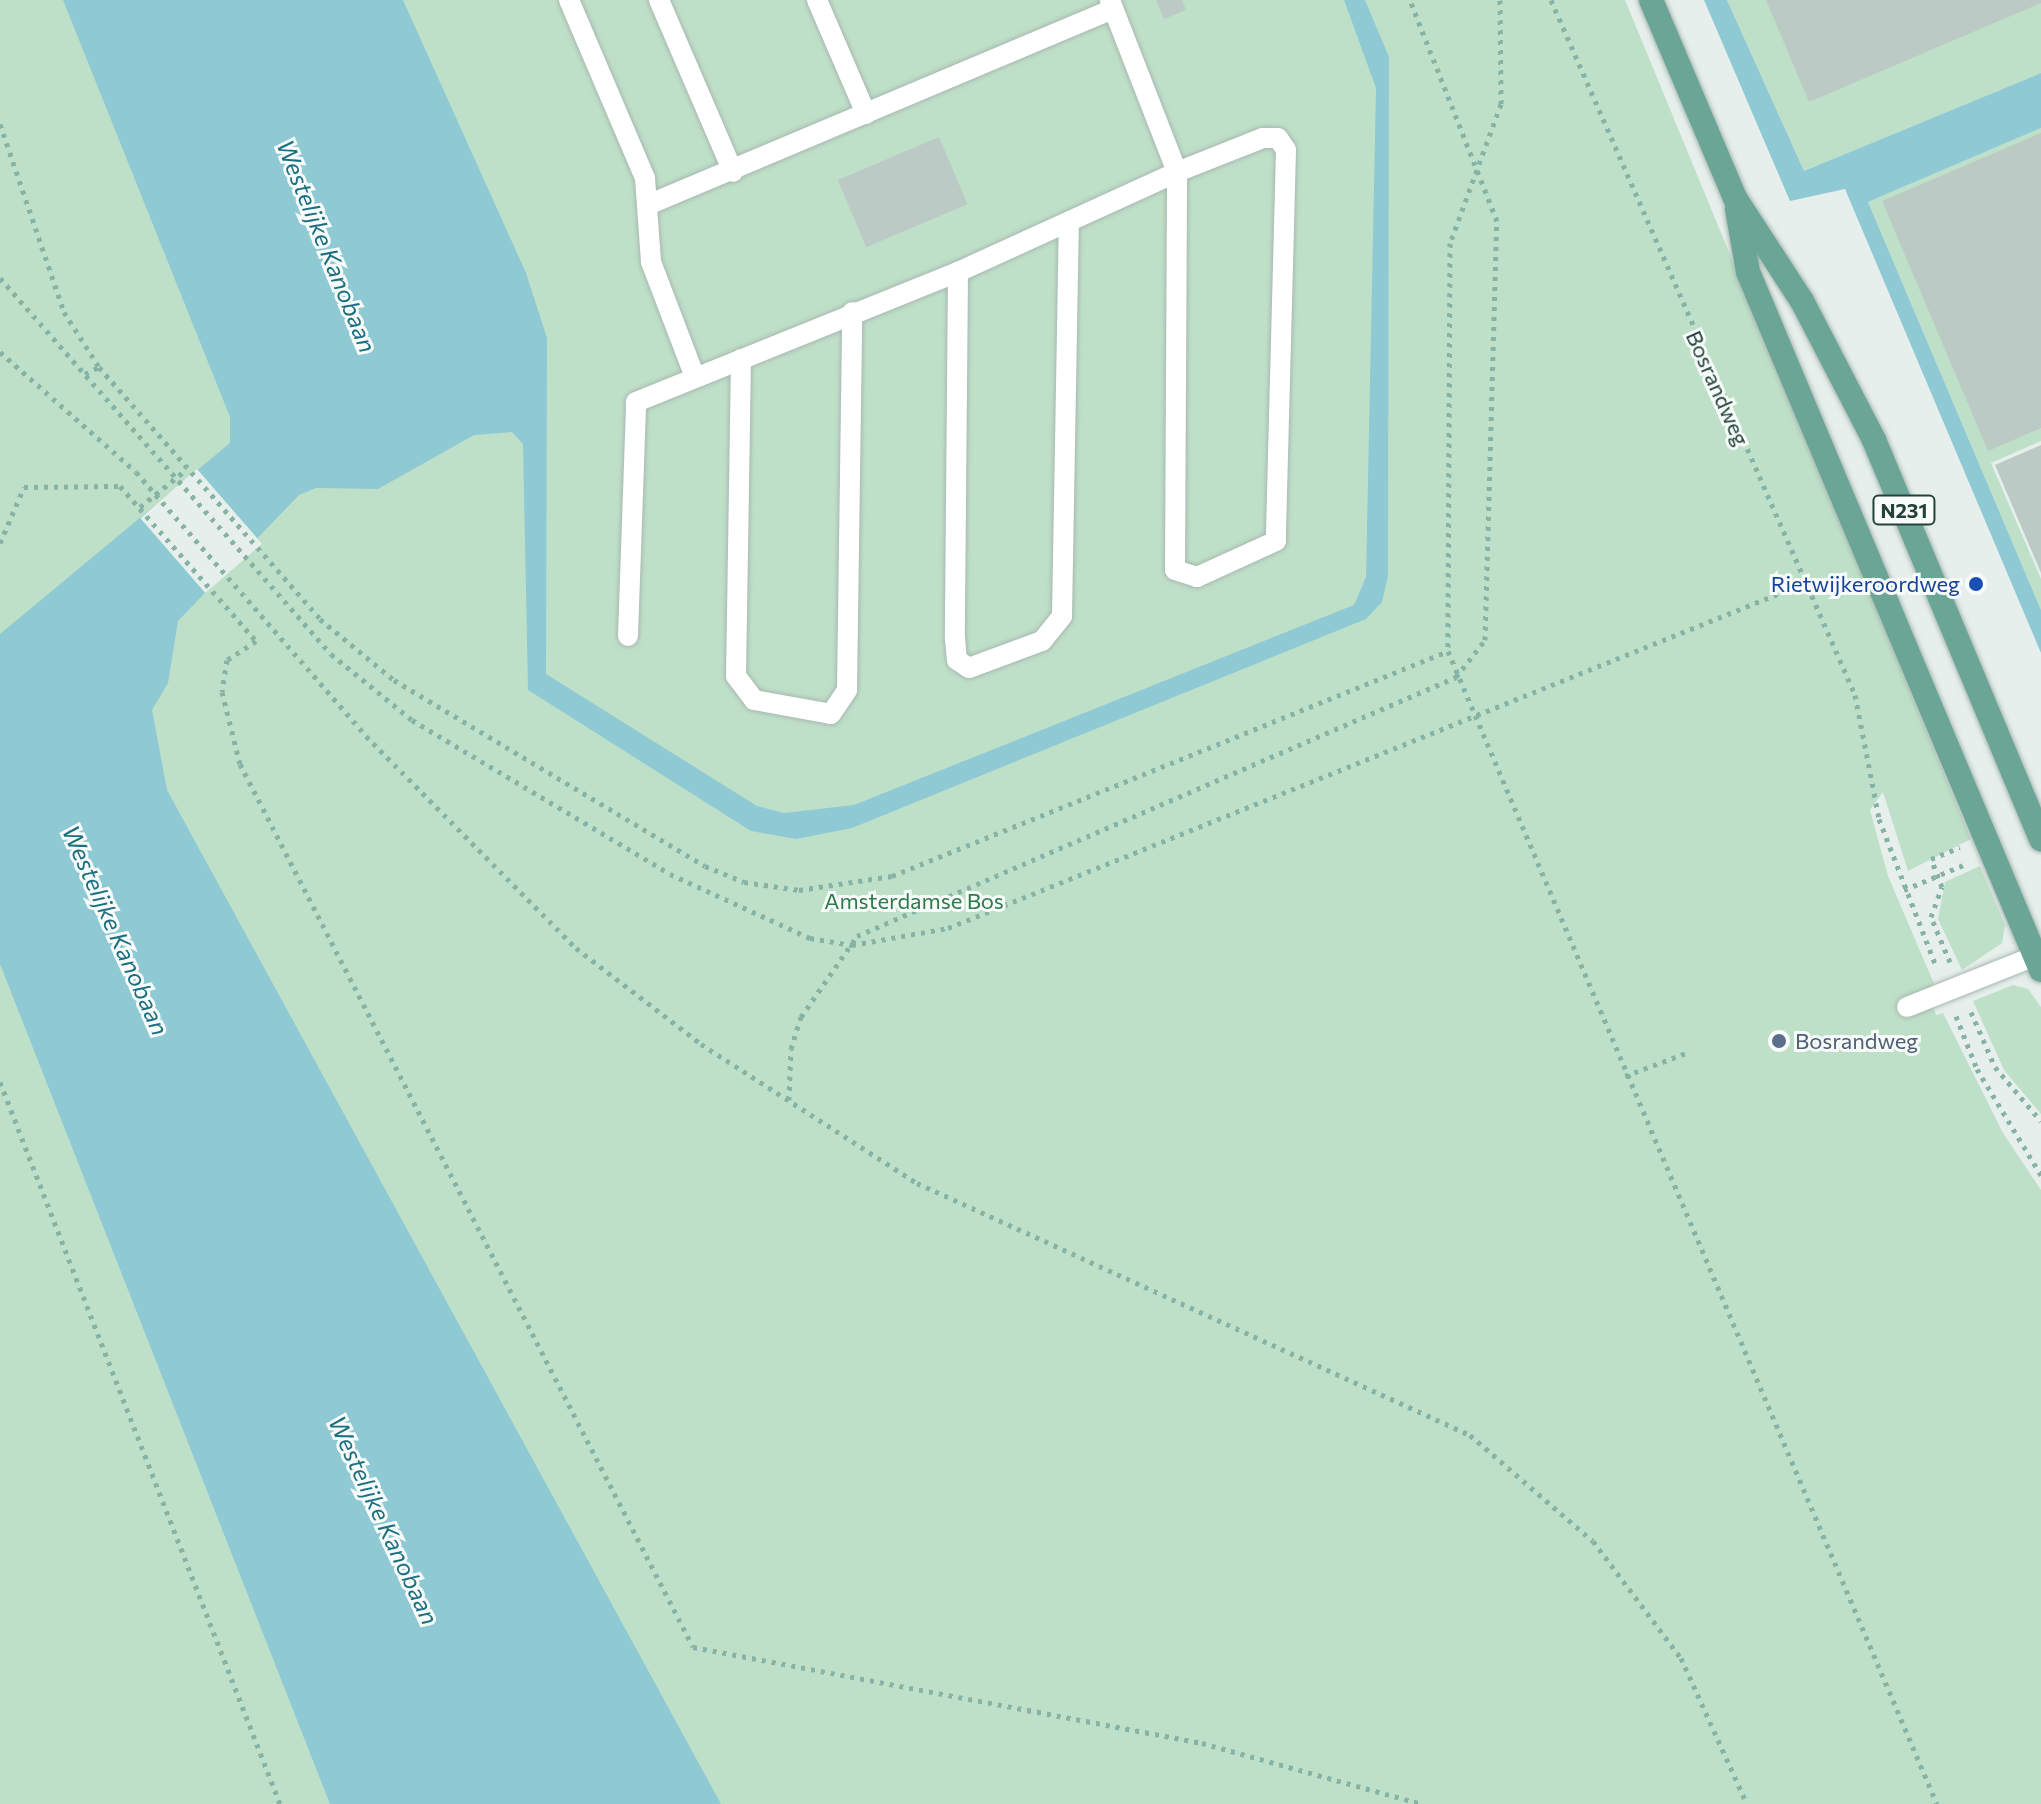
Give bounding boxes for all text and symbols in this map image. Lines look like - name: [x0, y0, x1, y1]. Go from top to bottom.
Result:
- water label: Westelijke Kanobaan: [271, 135, 383, 357]
- street label: Bosrandweg: [1681, 326, 1755, 450]
- road number: N231: [1872, 494, 1936, 526]
- place label: Rietwijkeroordweg: [1771, 571, 1960, 597]
- marker: Rietwijkeroordweg: [1967, 575, 1985, 593]
- water label: Westelijke Kanobaan: [57, 821, 175, 1039]
- park label: Amsterdamse Bos: [824, 888, 1004, 914]
- place label: Bosrandweg: [1795, 1028, 1918, 1054]
- marker: Bosrandweg: [1770, 1032, 1788, 1050]
- water label: Westelijke Kanobaan: [323, 1411, 445, 1629]

